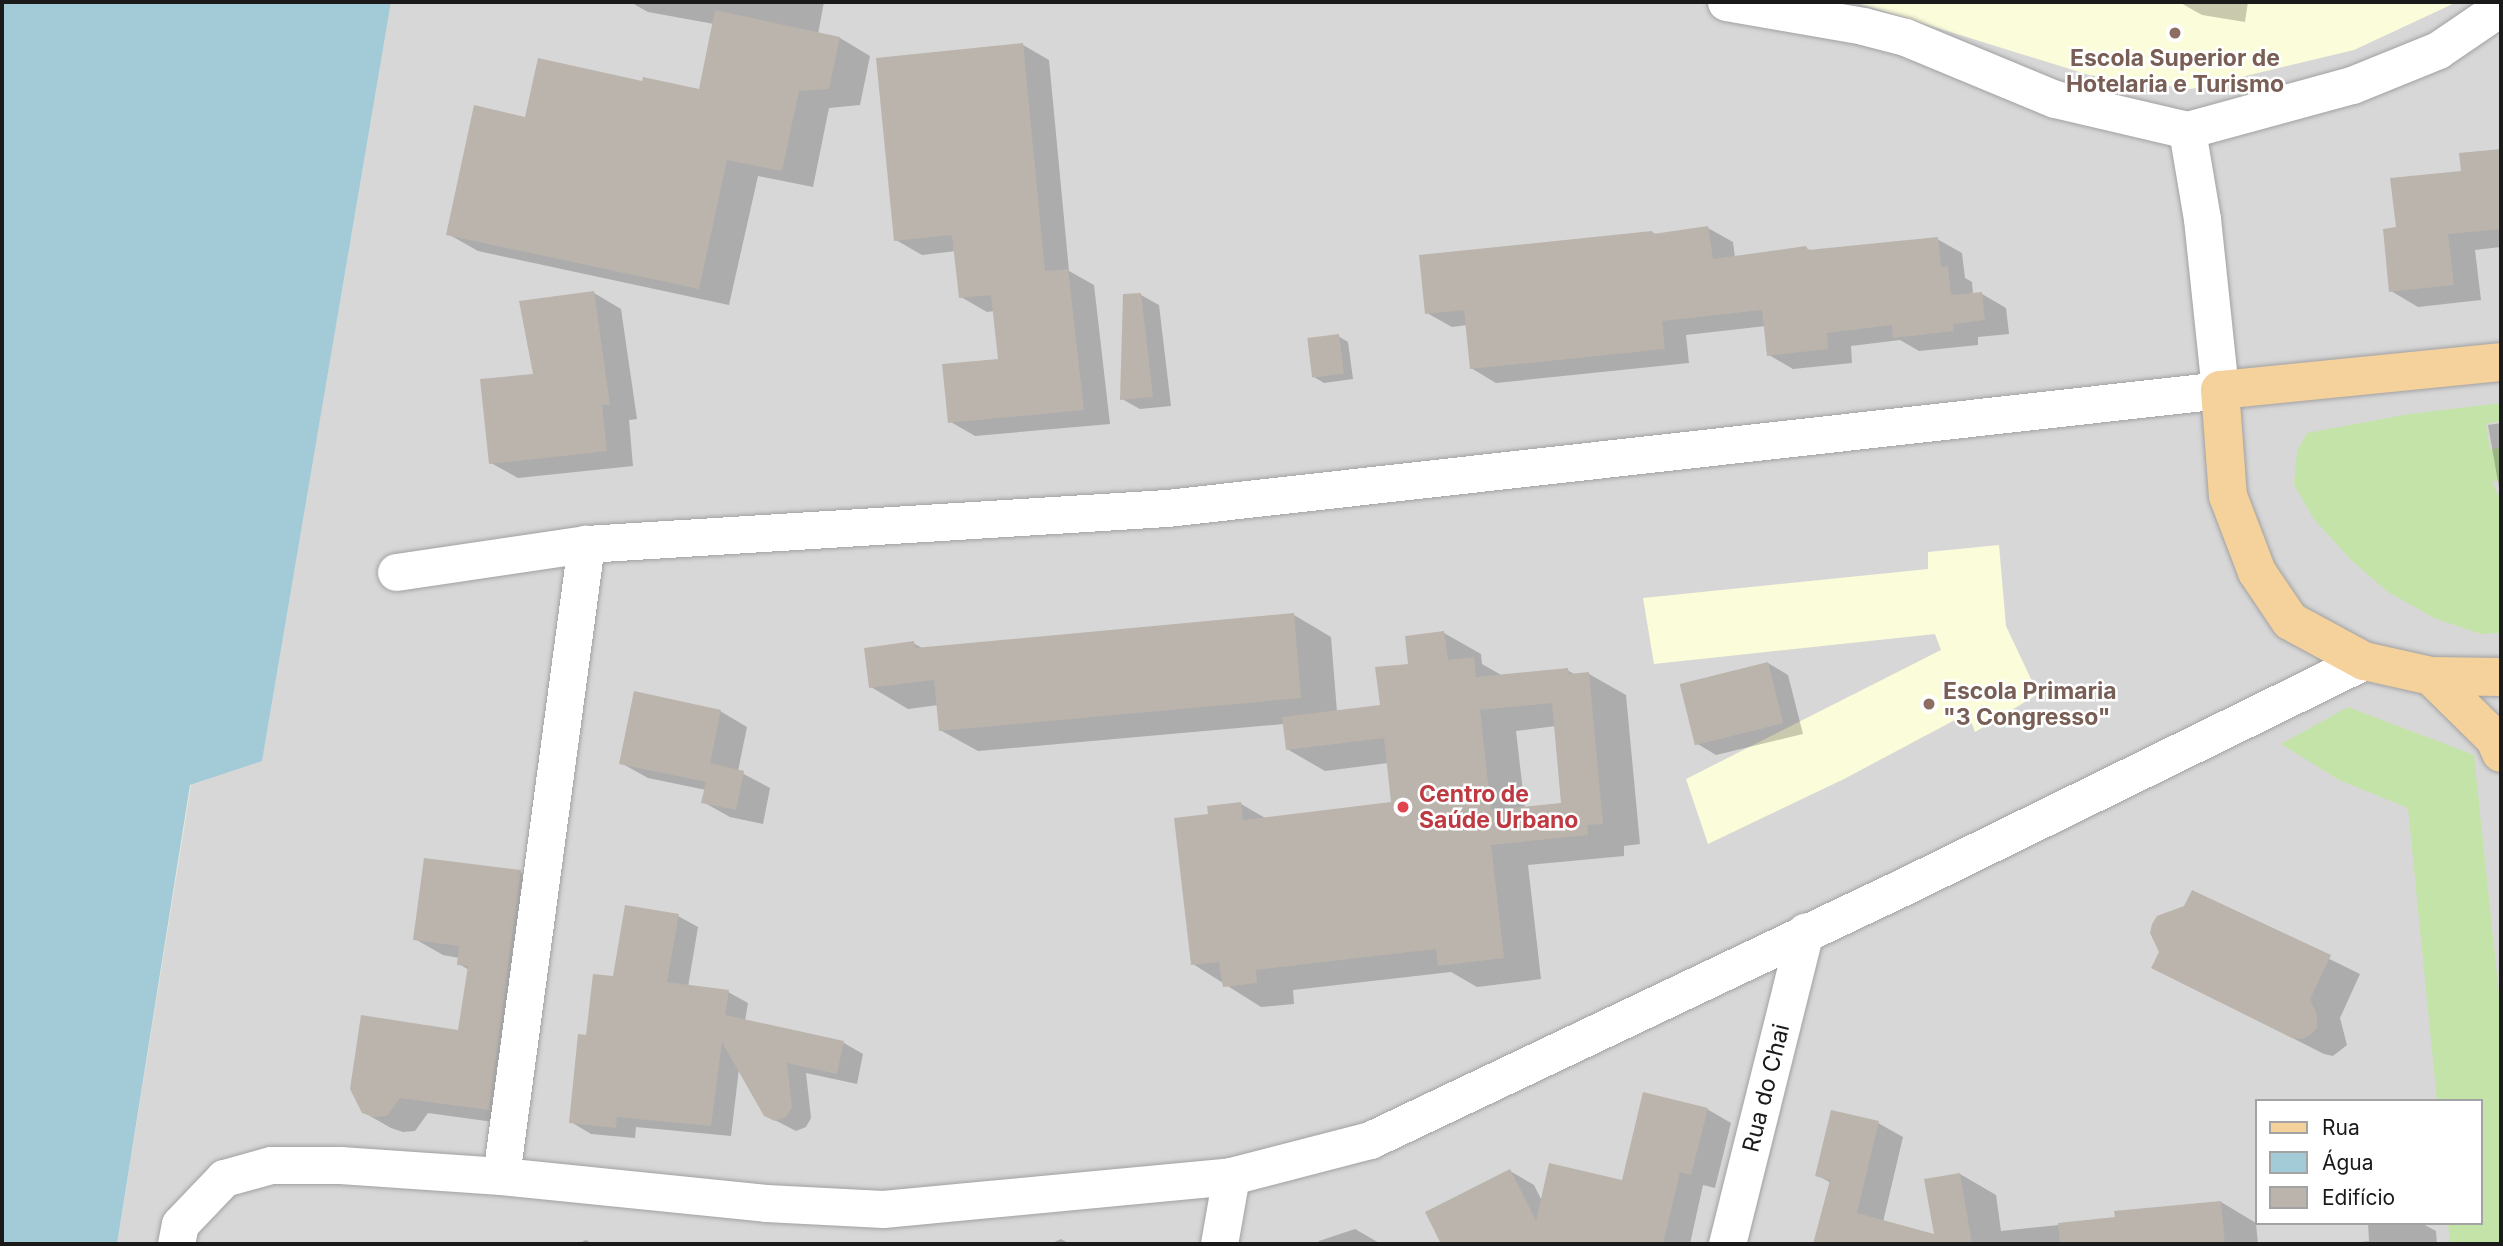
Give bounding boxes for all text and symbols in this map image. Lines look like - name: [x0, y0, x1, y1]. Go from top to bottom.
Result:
- marker: Escola Superior de Hotelaria e Turismo: [2167, 25, 2183, 41]
- place label: Escola Superior de Hotelaria e Turismo: [2066, 44, 2284, 98]
- place label: Escola Primaria "3 Congresso": [1943, 677, 2117, 731]
- marker: Escola Primaria "3 Congresso": [1921, 696, 1937, 712]
- place label: Centro de Saúde Urbano: [1419, 780, 1578, 834]
- marker: Centro de Saúde Urbano: [1393, 797, 1413, 817]
- street label: Rua do Chai: [1737, 1021, 1795, 1155]
- legend: [2254, 1099, 2482, 1225]
- text: Rua: [2322, 1115, 2360, 1140]
- text: Água: [2322, 1150, 2374, 1175]
- text: Edifício: [2322, 1185, 2395, 1210]

